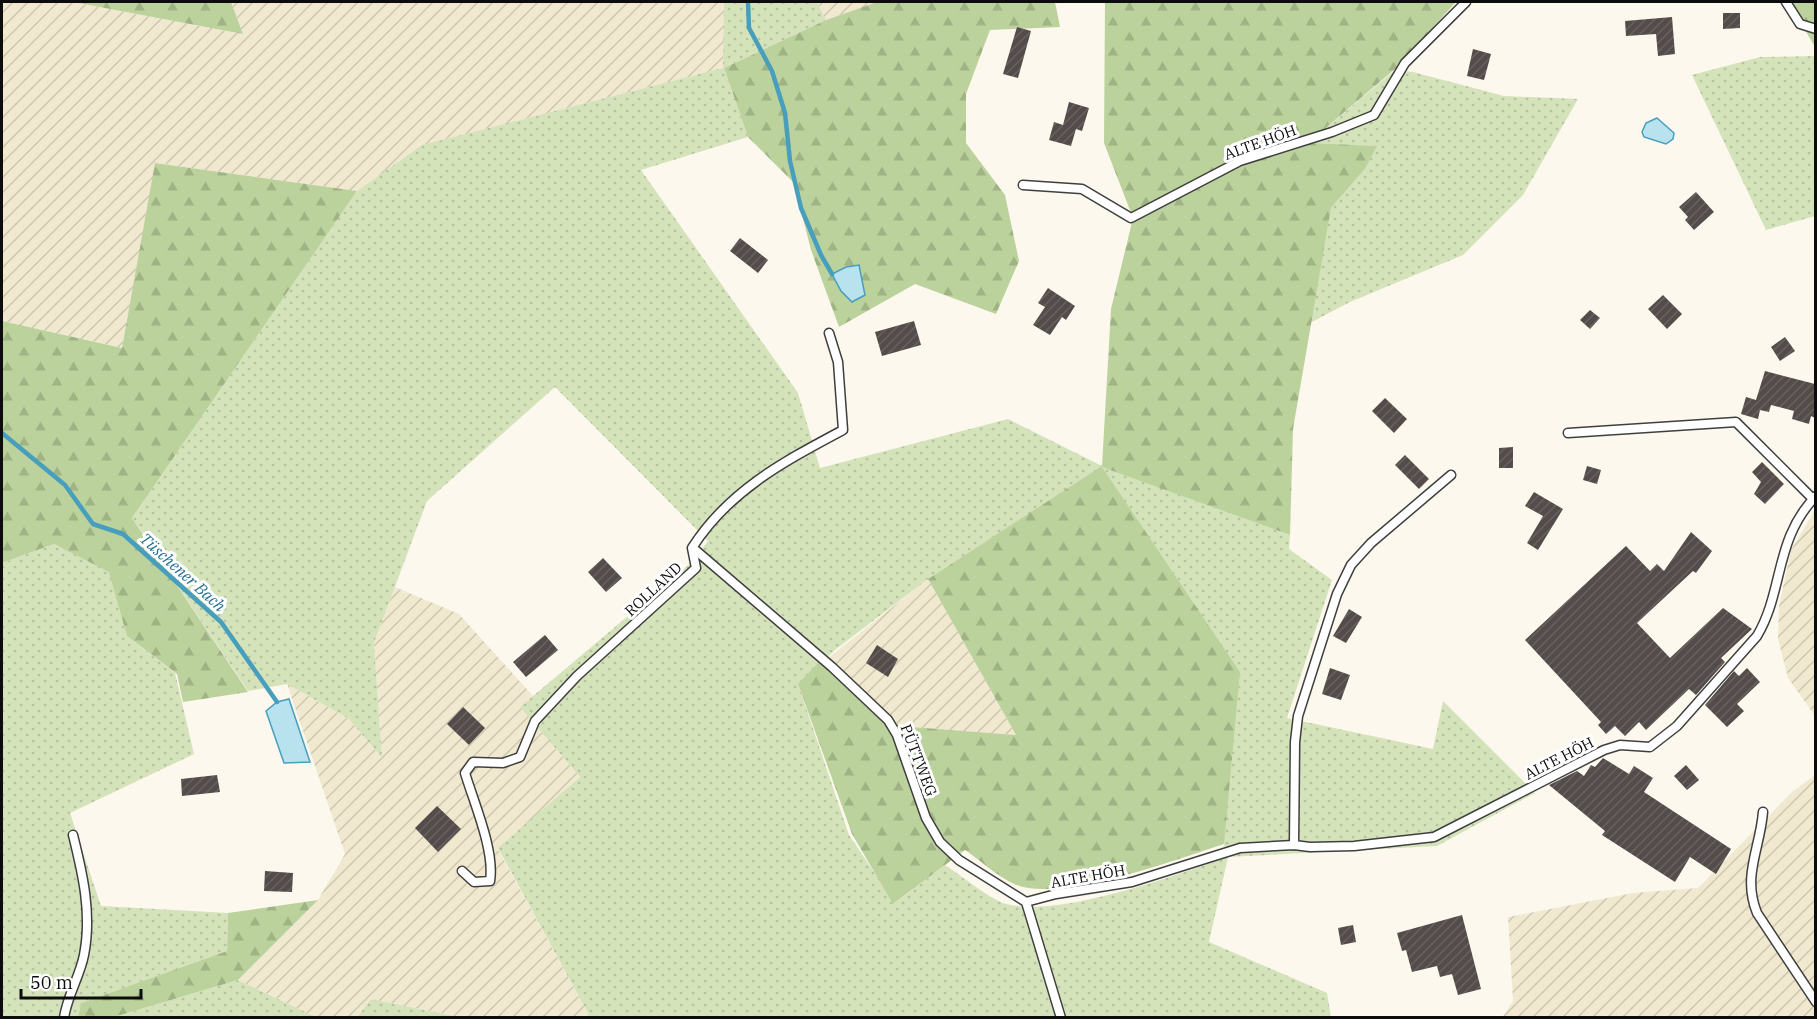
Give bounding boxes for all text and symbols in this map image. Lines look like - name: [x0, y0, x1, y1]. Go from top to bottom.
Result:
- street label: ALTE HÖH: [1221, 120, 1299, 164]
- water label: Tüschener Bach: [136, 528, 230, 616]
- street label: ROLLAND: [620, 558, 686, 620]
- street label: PÜTTWEG: [897, 721, 941, 799]
- street label: ALTE HÖH: [1521, 732, 1597, 784]
- street label: ALTE HÖH: [1049, 860, 1127, 892]
- scale bar: [21, 962, 141, 1000]
- text: 50 m: [30, 971, 73, 994]

